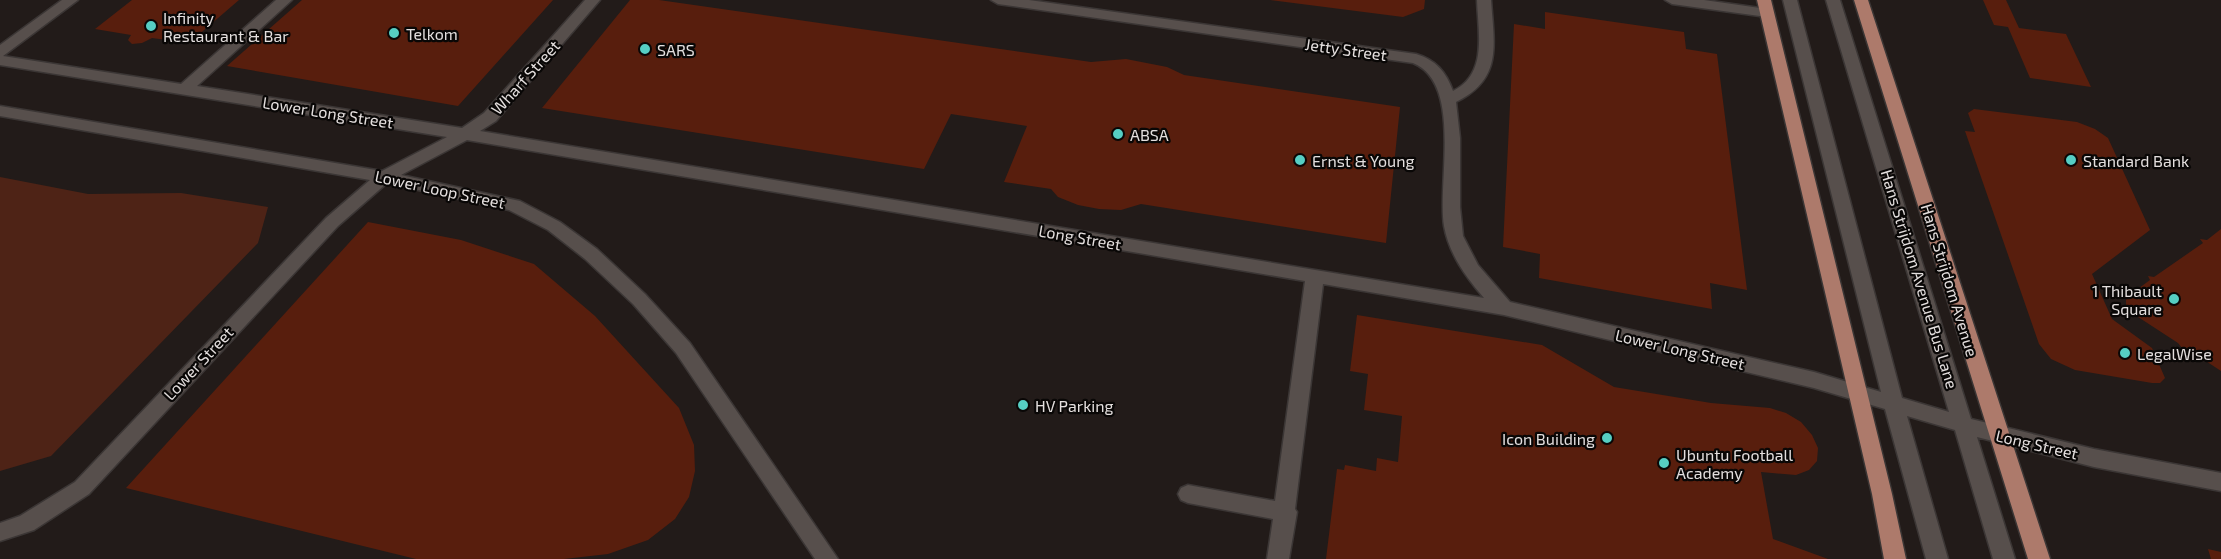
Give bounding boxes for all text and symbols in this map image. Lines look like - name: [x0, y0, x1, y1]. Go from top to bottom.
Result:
- place label: Infinity Restaurant & Bar: [163, 8, 289, 45]
- marker: Infinity Restaurant & Bar: [144, 19, 158, 33]
- place label: Telkom: [406, 24, 458, 43]
- marker: Telkom: [387, 26, 401, 40]
- street label: Jetty Street: [1304, 34, 1388, 64]
- street label: Wharf Street: [487, 36, 563, 118]
- place label: SARS: [657, 40, 695, 59]
- marker: SARS: [638, 42, 652, 56]
- street label: Lower Long Street: [261, 92, 395, 132]
- place label: ABSA: [1130, 125, 1169, 144]
- marker: ABSA: [1111, 127, 1125, 141]
- place label: Ernst & Young: [1312, 151, 1415, 170]
- place label: Standard Bank: [2083, 151, 2189, 170]
- marker: Ernst & Young: [1293, 153, 1307, 167]
- marker: Standard Bank: [2064, 153, 2078, 167]
- street label: Lower Loop Street: [373, 166, 507, 212]
- street label: Hans Strijdom Avenue Bus Lane: [1877, 167, 1963, 391]
- street label: Hans Strijdom Avenue: [1918, 201, 1982, 359]
- street label: Long Street: [1037, 220, 1123, 254]
- place label: 1 Thibault Square: [2092, 281, 2162, 318]
- marker: 1 Thibault Square: [2167, 292, 2181, 306]
- street label: Lower Street: [159, 322, 237, 404]
- street label: Lower Long Street: [1613, 325, 1747, 373]
- place label: LegalWise: [2137, 344, 2212, 363]
- marker: LegalWise: [2118, 346, 2132, 360]
- place label: HV Parking: [1035, 396, 1114, 415]
- marker: HV Parking: [1016, 398, 1030, 412]
- street label: Long Street: [1994, 425, 2080, 463]
- place label: Icon Building: [1502, 429, 1595, 448]
- marker: Icon Building: [1600, 431, 1614, 445]
- place label: Ubuntu Football Academy: [1676, 445, 1793, 482]
- marker: Ubuntu Football Academy: [1657, 456, 1671, 470]

